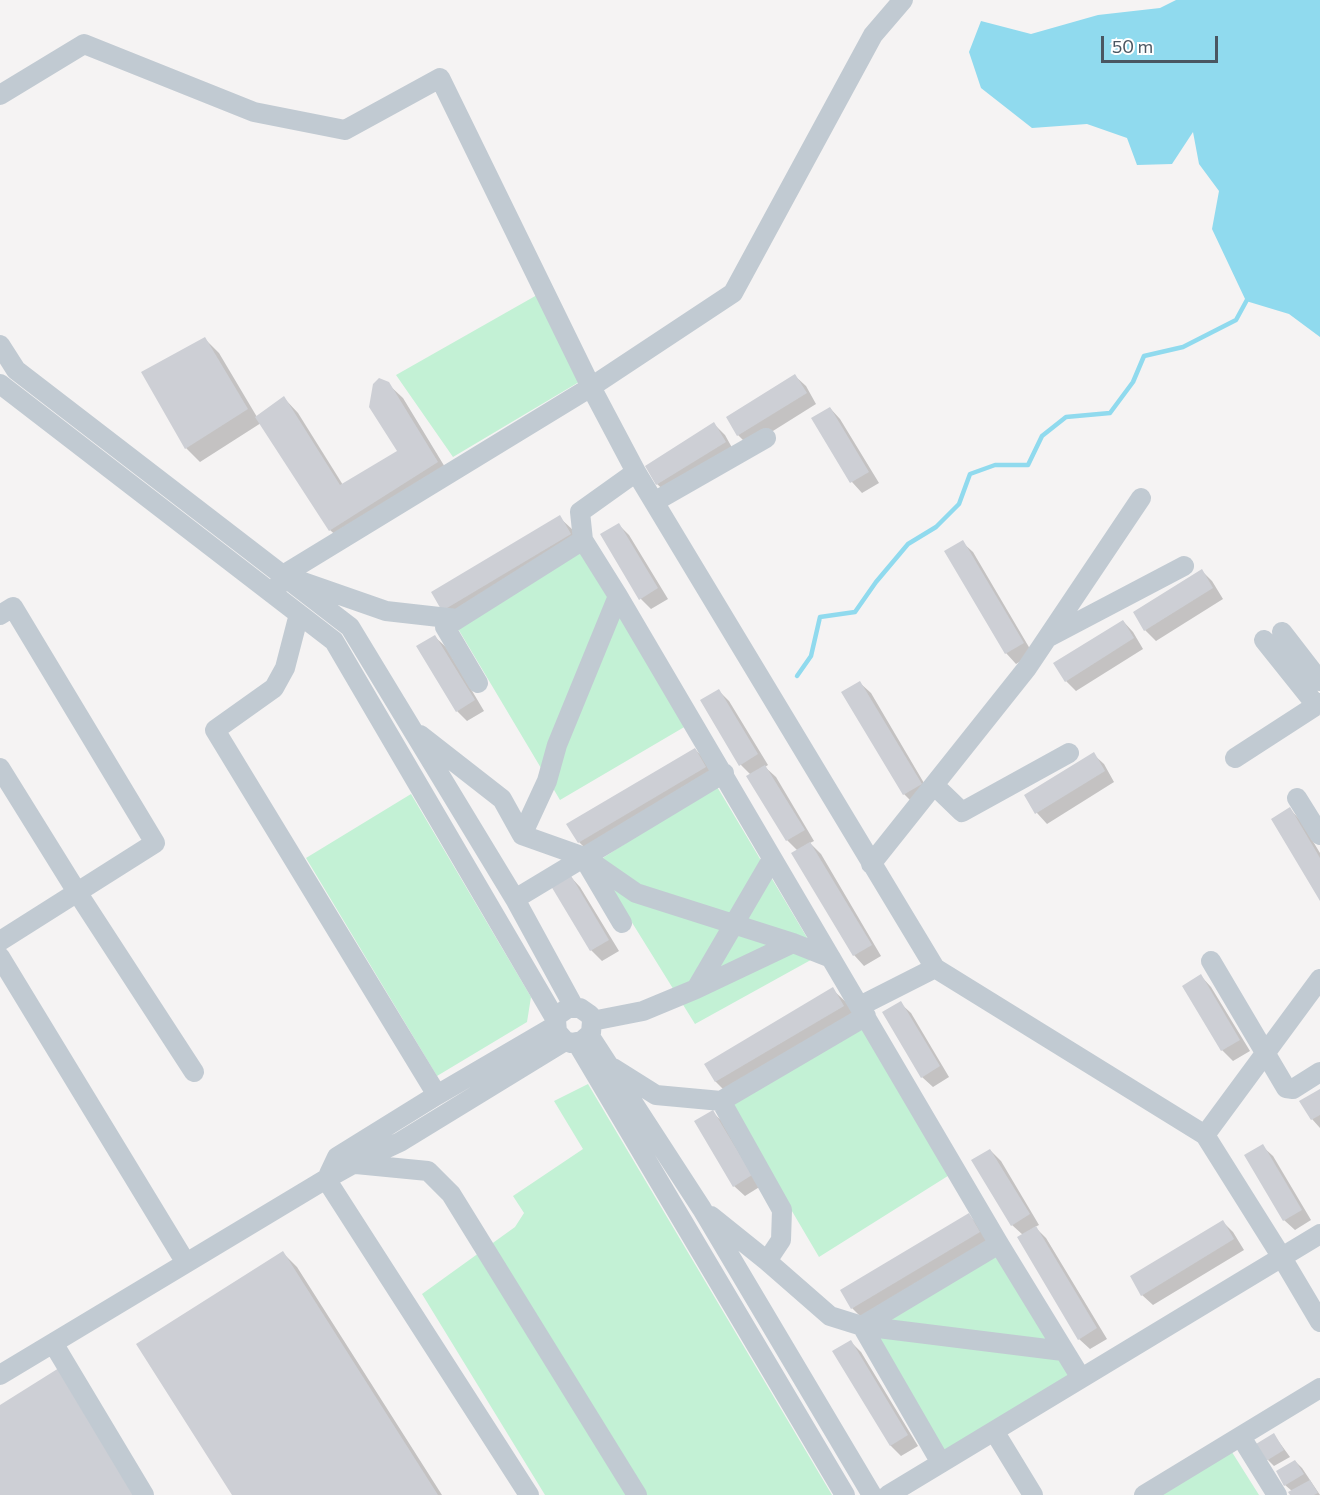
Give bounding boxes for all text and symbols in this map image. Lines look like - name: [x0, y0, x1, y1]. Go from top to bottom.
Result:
- scale bar: [1104, 24, 1221, 62]
- text: 50 m: [1112, 35, 1153, 57]

